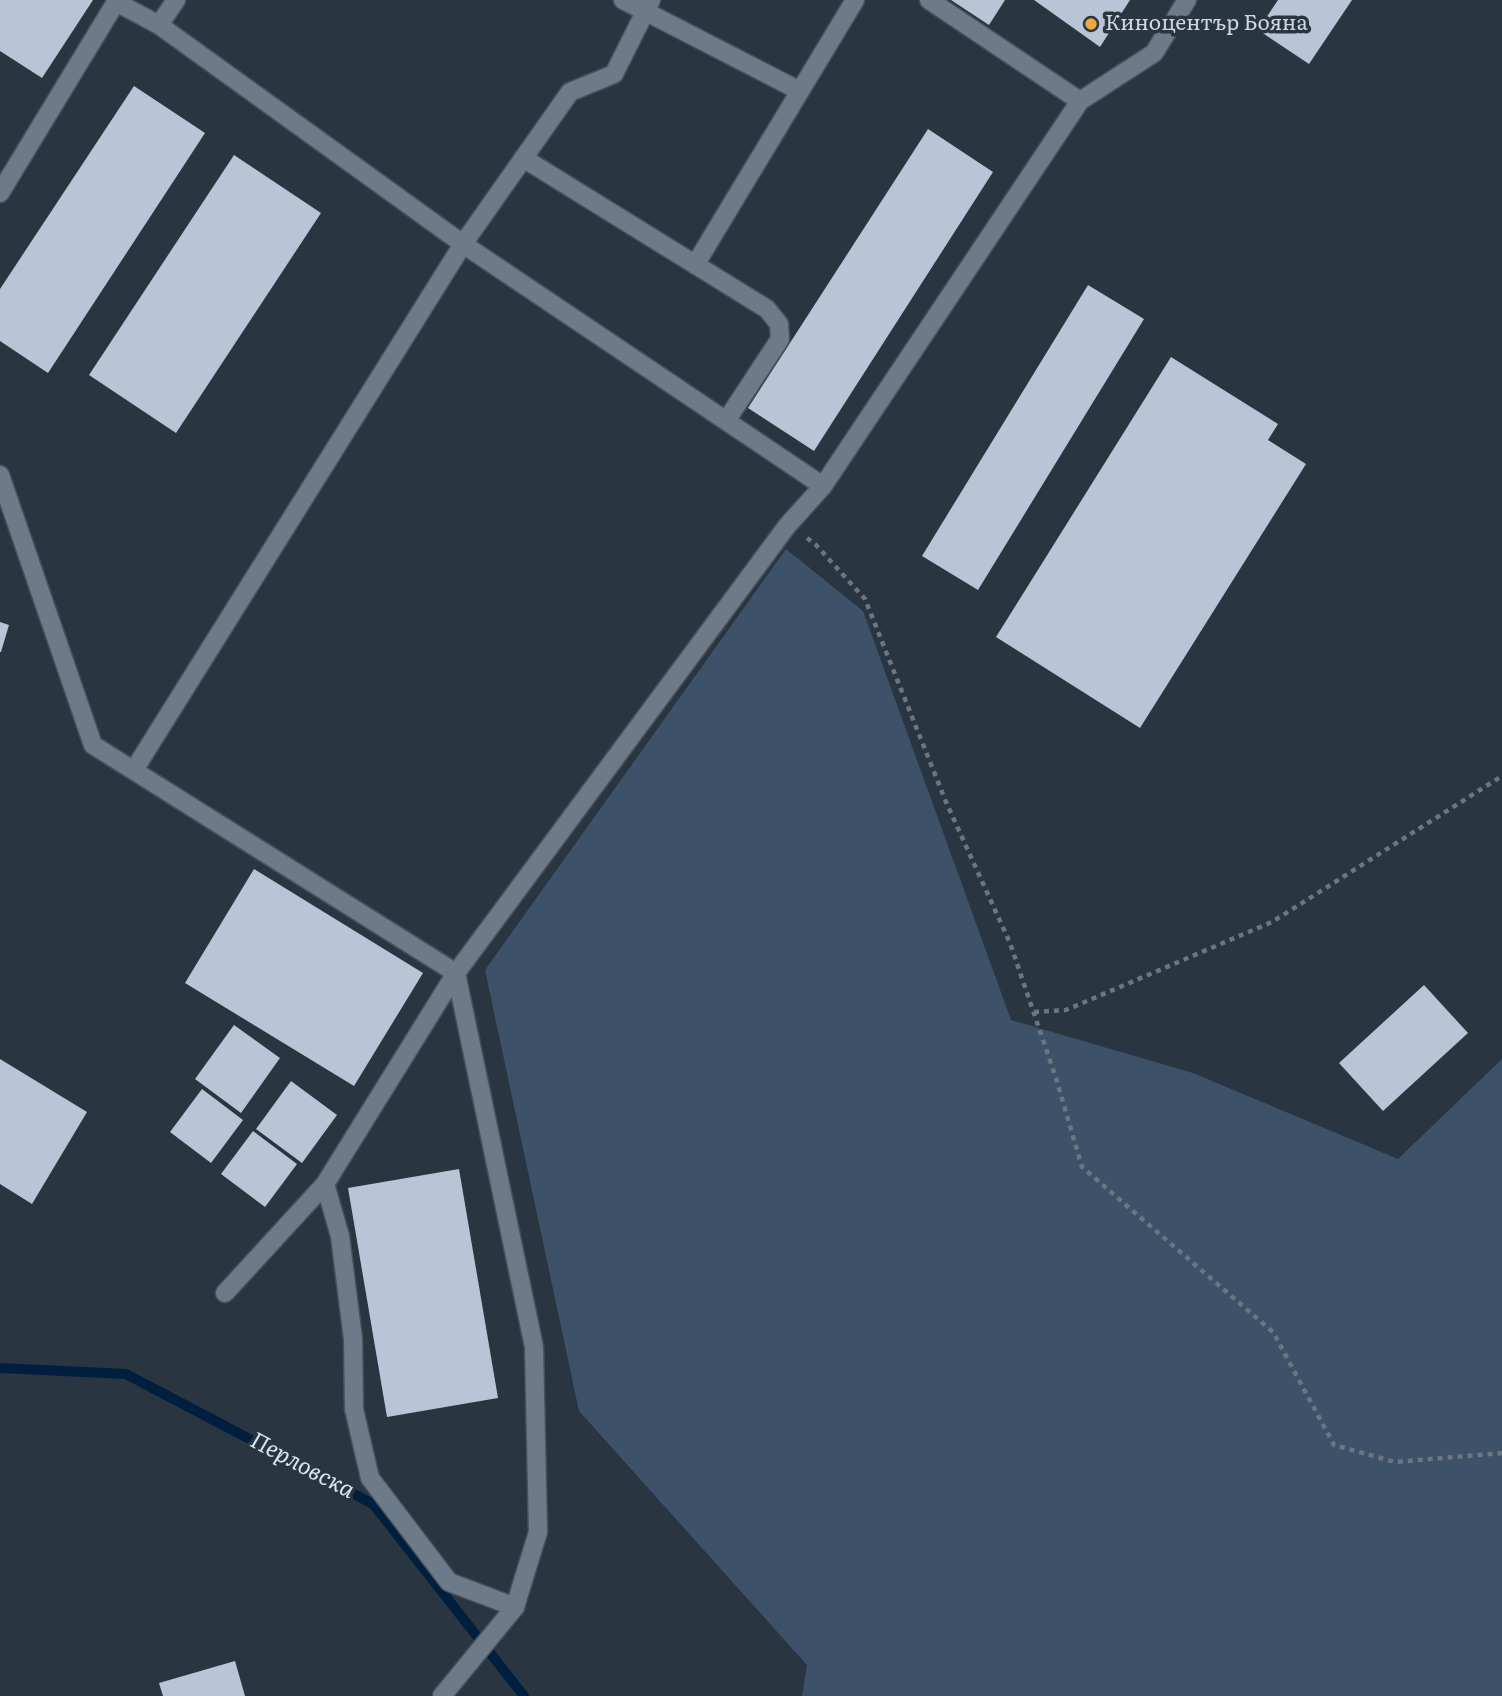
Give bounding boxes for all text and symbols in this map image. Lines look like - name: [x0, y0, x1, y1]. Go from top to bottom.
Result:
- place label: Киноцентър Бояна: [1105, 11, 1308, 37]
- marker: Киноцентър Бояна: [1083, 16, 1099, 32]
- water label: Перловска: [245, 1427, 359, 1505]

